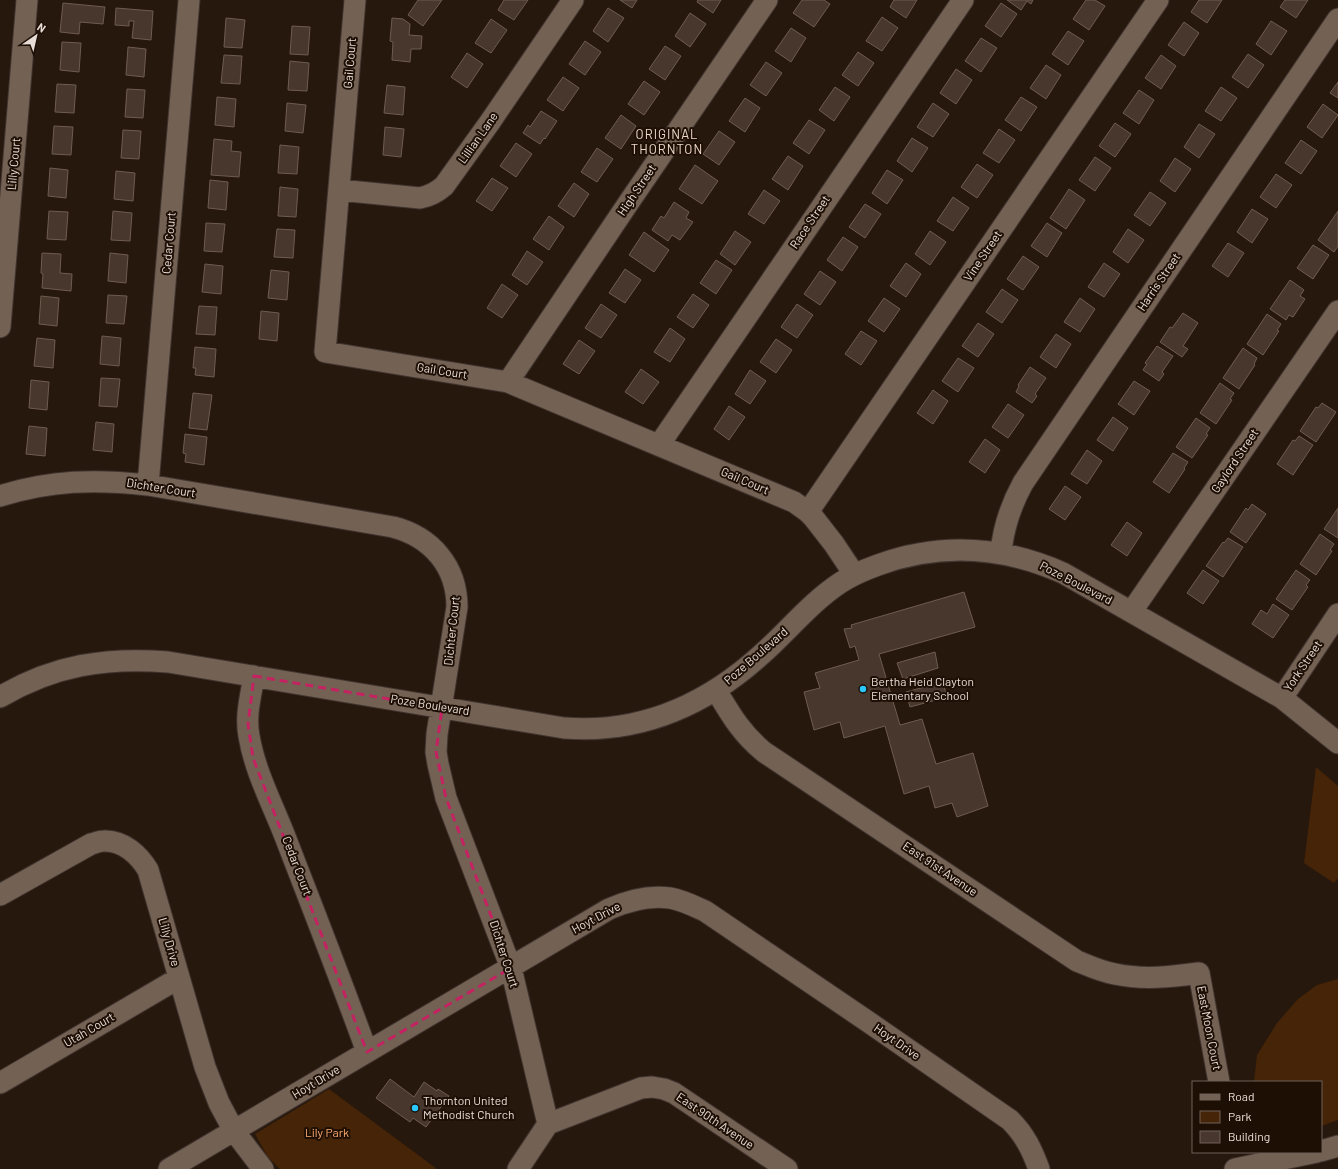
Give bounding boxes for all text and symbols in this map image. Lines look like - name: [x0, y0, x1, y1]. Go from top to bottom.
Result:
- north arrow: [16, 16, 56, 56]
- text: N: [35, 20, 49, 35]
- street label: Gail Court: [340, 37, 358, 89]
- street label: Lillian Lane: [454, 109, 500, 166]
- district label: ORIGINAL THORNTON: [631, 126, 703, 157]
- street label: Lilly Court: [4, 137, 22, 191]
- street label: High Street: [614, 161, 658, 218]
- street label: Race Street: [786, 192, 832, 251]
- street label: Cedar Court: [158, 211, 178, 275]
- street label: Vine Street: [960, 227, 1004, 283]
- street label: Harris Street: [1134, 250, 1183, 313]
- street label: Gail Court: [416, 359, 468, 381]
- street label: Gaylord Street: [1208, 426, 1261, 495]
- street label: Gail Court: [719, 464, 771, 496]
- street label: Dichter Court: [126, 475, 197, 499]
- street label: Poze Boulevard: [1038, 558, 1115, 606]
- street label: Dichter Court: [440, 596, 462, 666]
- street label: Poze Boulevard: [721, 624, 790, 687]
- street label: York Street: [1280, 637, 1324, 693]
- place label: Bertha Heid Clayton Elementary School: [871, 674, 974, 702]
- marker: Bertha Heid Clayton Elementary School: [858, 684, 868, 694]
- street label: Poze Boulevard: [390, 691, 471, 717]
- street label: Cedar Court: [280, 834, 316, 897]
- street label: East 91st Avenue: [901, 838, 980, 898]
- street label: Hoyt Drive: [569, 898, 622, 936]
- street label: Lilly Drive: [156, 916, 184, 968]
- street label: Dichter Court: [488, 918, 522, 989]
- street label: East Moon Court: [1195, 984, 1225, 1071]
- street label: Utah Court: [61, 1009, 116, 1049]
- street label: Hoyt Drive: [872, 1020, 923, 1062]
- street label: Hoyt Drive: [289, 1061, 342, 1101]
- legend: [1192, 1081, 1322, 1153]
- street label: East 90th Avenue: [674, 1089, 757, 1151]
- text: Road: [1228, 1089, 1255, 1103]
- place label: Thornton United Methodist Church: [423, 1093, 515, 1121]
- marker: Thornton United Methodist Church: [410, 1103, 420, 1113]
- text: Park: [1228, 1109, 1252, 1123]
- park label: Lily Park: [305, 1125, 349, 1139]
- text: Building: [1228, 1129, 1270, 1143]

